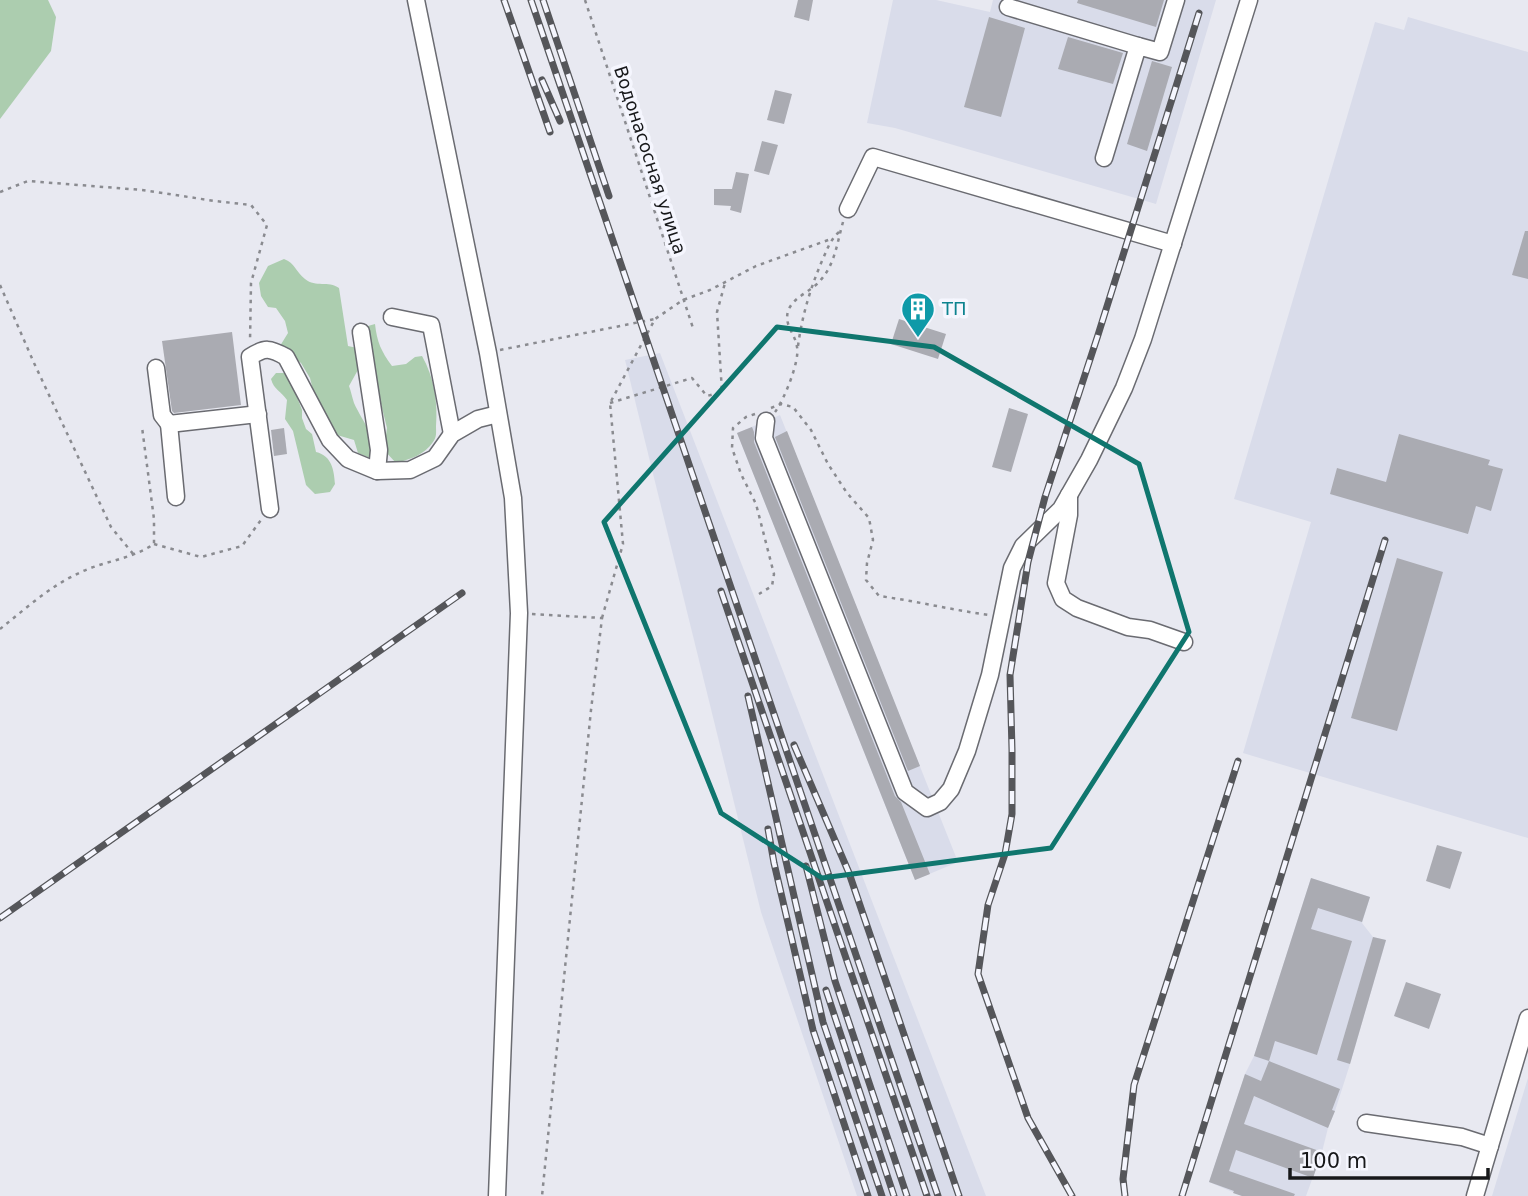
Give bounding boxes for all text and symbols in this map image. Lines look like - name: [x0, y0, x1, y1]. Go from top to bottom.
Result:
- street label: Водонасосная улица: [610, 63, 691, 257]
- building icon: ТП: [899, 290, 937, 339]
- place label: ТП: [941, 298, 967, 319]
- scale bar: [1290, 1136, 1488, 1180]
- text: 100 m: [1300, 1149, 1367, 1173]

